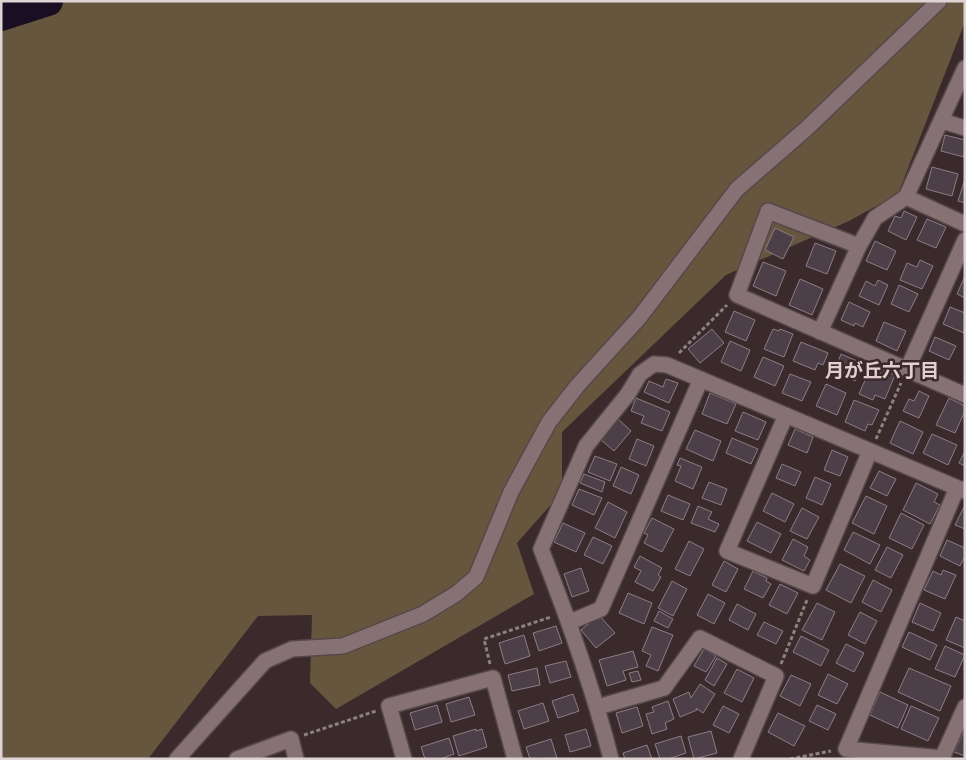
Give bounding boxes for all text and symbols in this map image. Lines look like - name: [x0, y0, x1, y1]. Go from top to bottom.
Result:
- district label: 月が丘六丁目: [825, 357, 939, 383]

